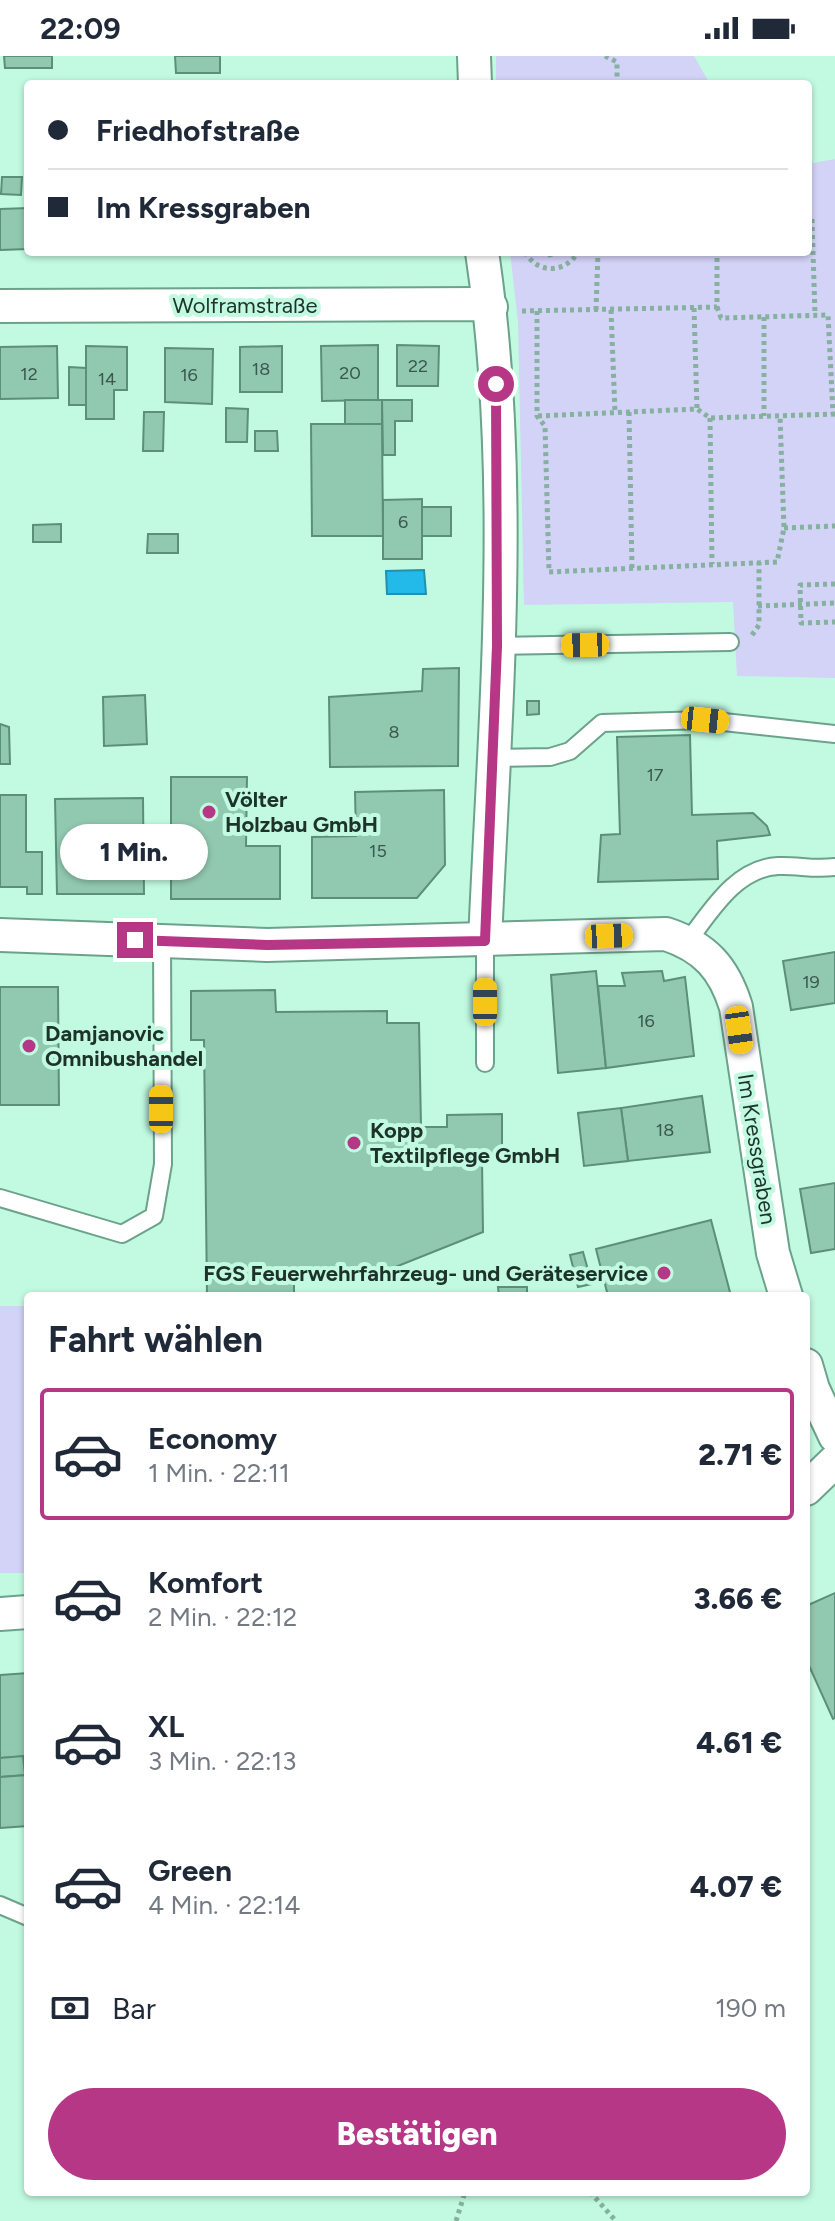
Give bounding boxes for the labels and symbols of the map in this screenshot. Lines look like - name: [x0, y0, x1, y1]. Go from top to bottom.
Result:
- street label: Wolframstraße: [173, 292, 317, 319]
- house number: 22: [408, 355, 428, 377]
- house number: 18: [252, 358, 270, 380]
- house number: 20: [339, 362, 361, 384]
- house number: 12: [20, 363, 38, 385]
- house number: 16: [180, 364, 198, 386]
- route start: [478, 366, 514, 402]
- house number: 14: [98, 368, 116, 390]
- house number: 6: [398, 511, 408, 533]
- car: [561, 633, 609, 657]
- car: [680, 706, 730, 734]
- house number: 8: [388, 721, 400, 743]
- house number: 17: [646, 764, 664, 786]
- place label: Völter Holzbau GmbH: [225, 786, 378, 838]
- marker: Völter Holzbau GmbH: [200, 803, 218, 821]
- callout: 1 Min.: [61, 824, 209, 880]
- house number: 15: [369, 840, 387, 862]
- route end: [117, 922, 153, 958]
- car: [585, 923, 633, 949]
- house number: 19: [802, 971, 820, 993]
- car: [473, 978, 497, 1026]
- car: [724, 1005, 754, 1055]
- house number: 16: [637, 1010, 655, 1032]
- place label: Damjanovic Omnibushandel: [45, 1020, 203, 1072]
- marker: Damjanovic Omnibushandel: [20, 1037, 38, 1055]
- street label: Im Kressgraben: [732, 1072, 782, 1226]
- car: [149, 1085, 173, 1133]
- place label: Kopp Textilpflege GmbH: [370, 1117, 560, 1169]
- house number: 18: [656, 1119, 674, 1141]
- marker: Kopp Textilpflege GmbH: [345, 1134, 363, 1152]
- place label: FGS Feuerwehrfahrzeug- und Geräteservice: [203, 1260, 648, 1287]
- marker: FGS Feuerwehrfahrzeug- und Geräteservice: [655, 1264, 673, 1282]

